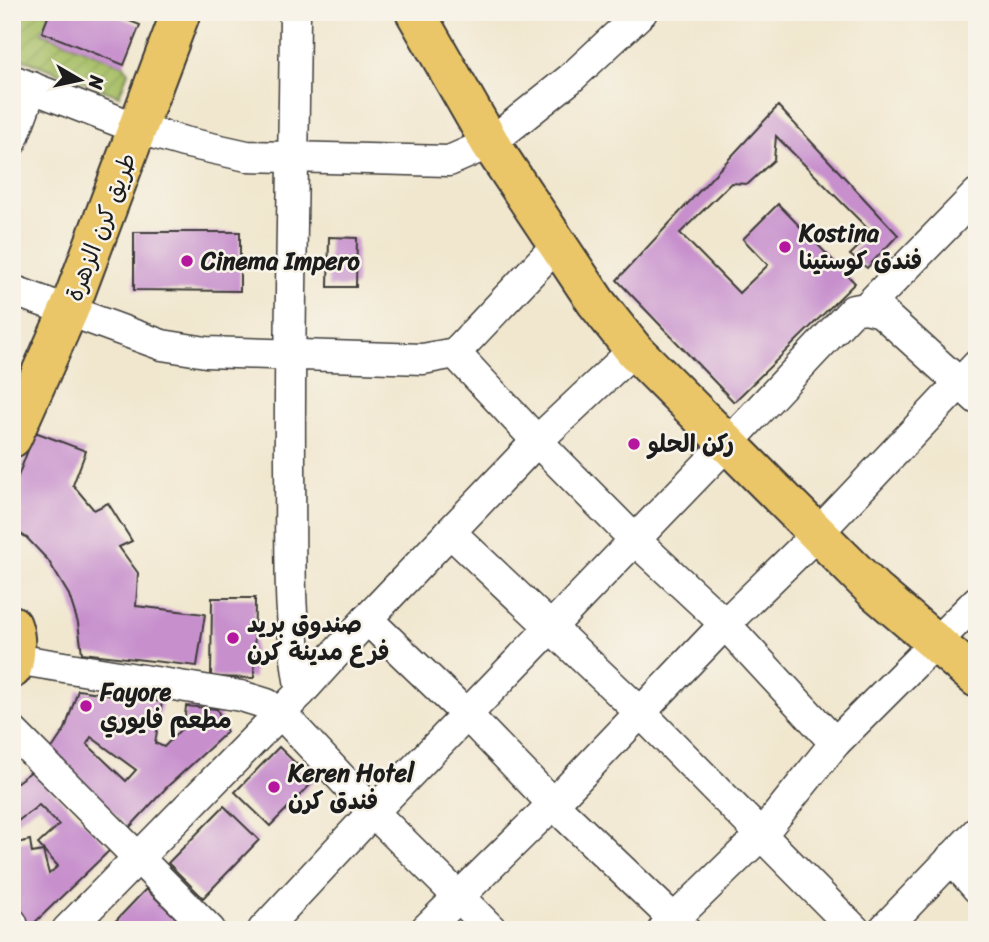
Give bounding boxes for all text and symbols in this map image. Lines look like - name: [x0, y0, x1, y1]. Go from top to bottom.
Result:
- north arrow: [46, 46, 116, 116]
- text: N: [79, 73, 114, 92]
- street label: طريق كرن الزهرة: [53, 146, 149, 308]
- place label: Kostina فندق كوستينا: [798, 212, 922, 282]
- marker: Kostina فندق كوستينا: [777, 239, 793, 255]
- place label: Cinema Impero: [200, 240, 360, 282]
- marker: Cinema Impero: [179, 253, 195, 269]
- place label: ركن الحلو: [646, 423, 734, 465]
- marker: ركن الحلو: [626, 436, 642, 452]
- place label: صندوق بريد فرع مدينة كرن: [247, 603, 389, 673]
- marker: صندوق بريد فرع مدينة كرن: [225, 630, 241, 646]
- place label: Fayore مطعم فايوري: [99, 671, 232, 741]
- marker: Fayore مطعم فايوري: [78, 698, 94, 714]
- place label: Keren Hotel فندق كرن: [287, 752, 415, 822]
- marker: Keren Hotel فندق كرن: [266, 779, 282, 795]

